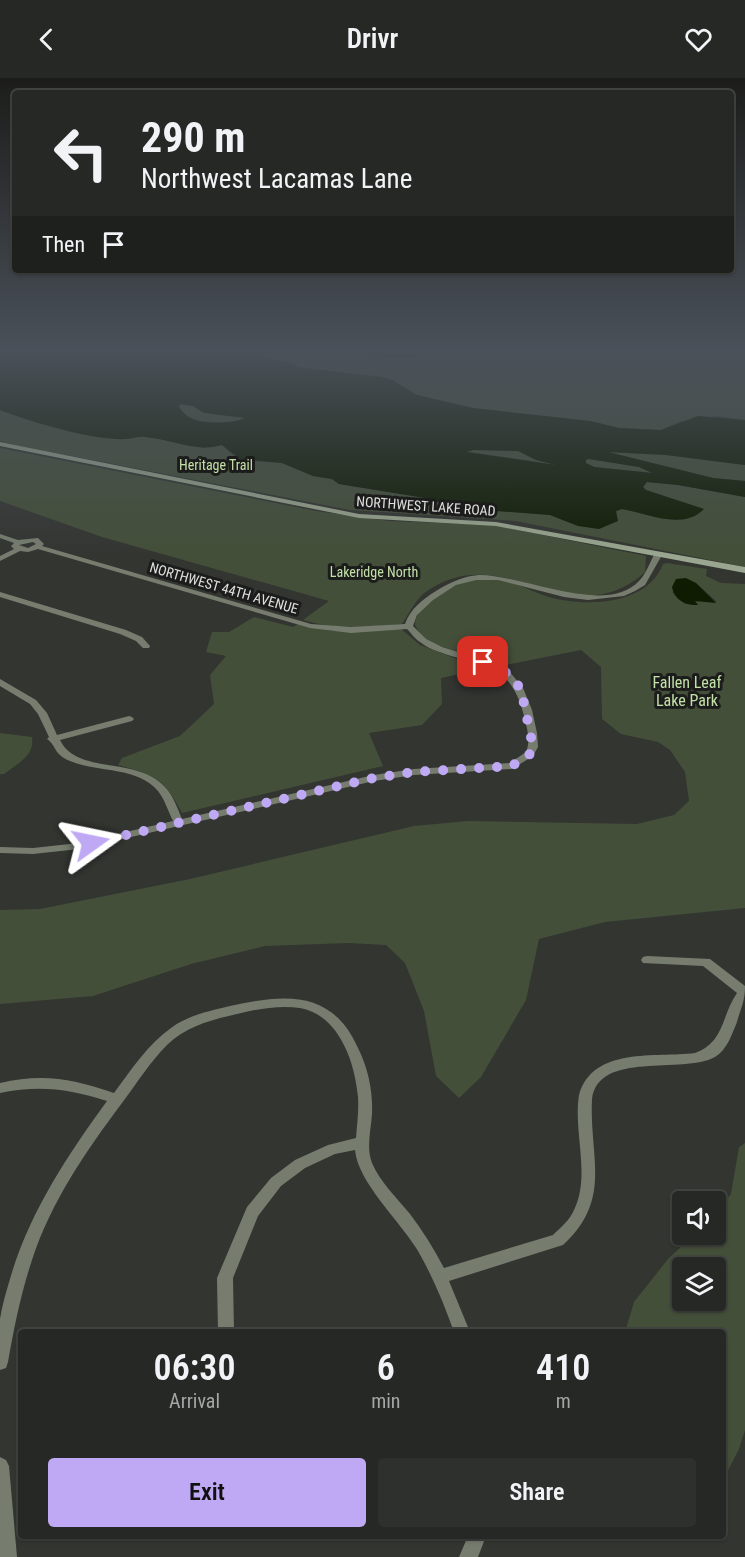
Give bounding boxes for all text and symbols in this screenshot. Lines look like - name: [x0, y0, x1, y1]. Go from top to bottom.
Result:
- icon: back: [30, 23, 63, 56]
- text: Drivr: [347, 23, 398, 55]
- icon: heart: [682, 23, 715, 56]
- text: 290 m: [141, 113, 246, 162]
- icon: left: [42, 114, 120, 192]
- text: Northwest Lacamas Lane: [141, 163, 412, 195]
- icon: arrive: [97, 228, 130, 261]
- text: Then: [42, 232, 85, 257]
- park label: Heritage Trail: [179, 457, 253, 473]
- street label: NORTHWEST LAKE ROAD: [356, 493, 496, 519]
- street label: NORTHWEST 44TH AVENUE: [148, 559, 300, 617]
- park label: Lakeridge North: [330, 564, 418, 580]
- pin: [457, 636, 508, 687]
- icon: arrive: [466, 645, 499, 678]
- park label: Fallen Leaf Lake Park: [652, 673, 722, 710]
- position arrow: [59, 811, 123, 875]
- map controls: [672, 1191, 726, 1311]
- button: sound: [672, 1191, 726, 1245]
- button: layers: [672, 1257, 726, 1311]
- text: 06:30: [154, 1347, 236, 1389]
- text: 6: [377, 1347, 395, 1389]
- text: 410: [536, 1347, 590, 1389]
- text: Arrival: [169, 1389, 220, 1413]
- text: min: [371, 1389, 400, 1413]
- text: m: [556, 1389, 571, 1413]
- button: Exit: [48, 1458, 366, 1527]
- button: Share: [378, 1458, 696, 1527]

